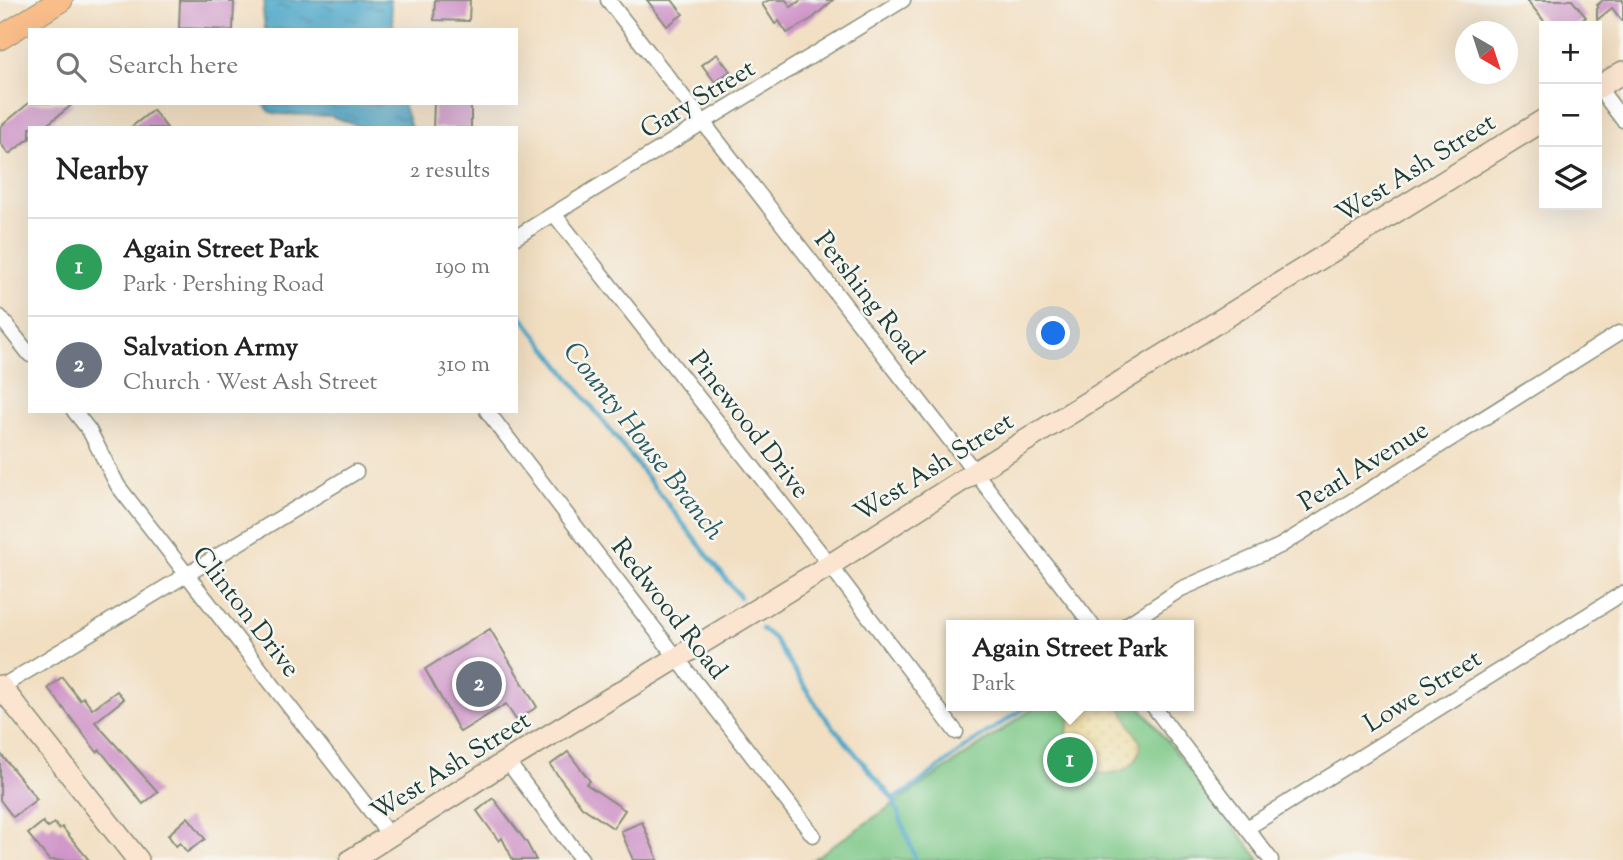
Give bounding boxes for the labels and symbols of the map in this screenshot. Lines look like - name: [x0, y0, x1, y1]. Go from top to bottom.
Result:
- north arrow: [1455, 21, 1518, 84]
- street label: Gary Street: [634, 51, 763, 149]
- street label: West Ash Street: [1329, 105, 1504, 233]
- street label: Pershing Road: [804, 224, 932, 373]
- your location: [1036, 316, 1070, 350]
- water label: County House Branch: [552, 334, 733, 550]
- street label: Pinewood Drive: [679, 344, 818, 507]
- street label: West Ash Street: [847, 404, 1022, 532]
- street label: Pearl Avenue: [1292, 413, 1436, 522]
- street label: Redwood Road: [601, 531, 735, 688]
- street label: Clinton Drive: [182, 539, 308, 686]
- street label: Lowe Street: [1357, 641, 1489, 743]
- pin: 2: [456, 658, 502, 710]
- street label: West Ash Street: [364, 703, 539, 831]
- pin: 1: [1047, 734, 1093, 786]

